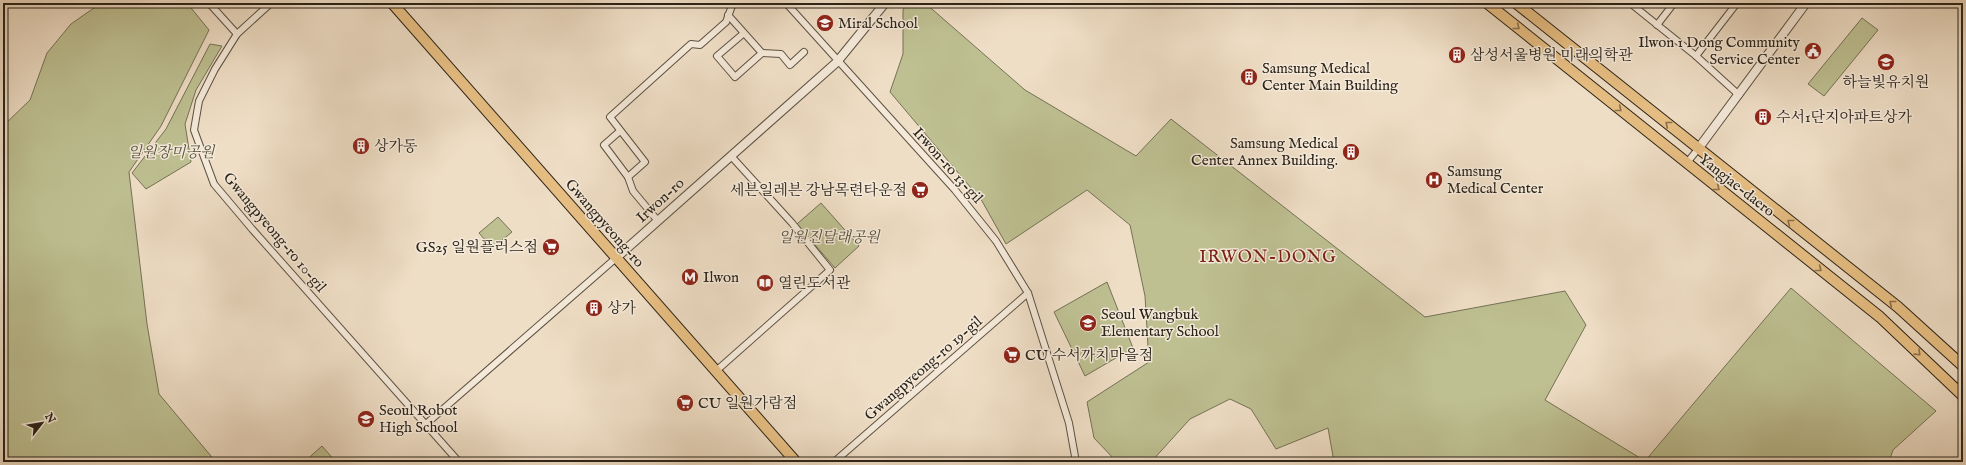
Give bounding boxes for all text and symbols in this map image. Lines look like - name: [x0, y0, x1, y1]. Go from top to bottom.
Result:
- school or university icon: Miral School: [815, 13, 835, 33]
- place label: Miral School: [838, 14, 919, 33]
- one-way arrow: [1513, 23, 1520, 30]
- place label: Ilwon 1 Dong Community Service Center: [1638, 33, 1801, 69]
- public building icon: Ilwon 1 Dong Community Service Center: [1803, 41, 1823, 61]
- building icon: 삼성서울병원 미래의학관: [1447, 45, 1467, 65]
- place label: 삼성서울병원 미래의학관: [1470, 46, 1633, 65]
- school or university icon: 하늘빛유치원: [1876, 52, 1896, 72]
- place label: Samsung Medical Center Main Building: [1262, 59, 1399, 95]
- building icon: Samsung Medical Center Main Building: [1239, 67, 1259, 87]
- place label: 하늘빛유치원: [1843, 73, 1929, 92]
- one-way arrow: [1614, 104, 1621, 111]
- building icon: 수서1단지아파트상가: [1753, 107, 1773, 127]
- place label: 수서1단지아파트상가: [1776, 108, 1913, 127]
- one-way arrow: [1665, 122, 1672, 129]
- street label: Irwon-ro 13-gil: [908, 123, 987, 208]
- place label: Samsung Medical Center Annex Building.: [1191, 134, 1339, 170]
- building icon: 상가동: [351, 136, 371, 156]
- place label: 상가동: [374, 137, 418, 156]
- building icon: Samsung Medical Center Annex Building.: [1341, 142, 1361, 162]
- park label: 일원장미공원: [128, 143, 216, 162]
- street label: Yangjae-daero: [1695, 150, 1779, 221]
- place label: Samsung Medical Center: [1447, 162, 1544, 198]
- street label: Gwangpyeong-ro 10-gil: [219, 169, 331, 297]
- hospital icon: Samsung Medical Center: [1424, 170, 1444, 190]
- street label: Irwon-ro: [632, 174, 688, 227]
- street label: Gwangpyeong-ro: [561, 175, 648, 272]
- supermarket icon: 세븐일레븐 강남목련타운점: [910, 180, 930, 200]
- place label: 세븐일레븐 강남목련타운점: [730, 181, 907, 200]
- one-way arrow: [1713, 183, 1720, 190]
- one-way arrow: [1788, 220, 1795, 227]
- park label: 일원진달래공원: [778, 228, 881, 247]
- supermarket icon: GS25 일원플러스점: [541, 237, 561, 257]
- place label: GS25 일원플러스점: [416, 238, 538, 257]
- district label: IRWON-DONG: [1199, 247, 1337, 268]
- one-way arrow: [1814, 264, 1822, 271]
- metro station icon: Ilwon: [680, 267, 700, 287]
- place label: Ilwon: [703, 268, 739, 287]
- library icon: 열린도서관: [755, 273, 775, 293]
- place label: 열린도서관: [778, 274, 851, 293]
- building icon: 상가: [584, 298, 604, 318]
- place label: 상가: [607, 299, 636, 318]
- one-way arrow: [1890, 300, 1897, 307]
- place label: Seoul Wangbuk Elementary School: [1101, 305, 1220, 341]
- street label: Gwangpyeong-ro 19-gil: [861, 311, 987, 425]
- school or university icon: Seoul Wangbuk Elementary School: [1078, 313, 1098, 333]
- supermarket icon: CU 수서까치마을점: [1002, 345, 1022, 365]
- place label: CU 수서까치마을점: [1025, 346, 1153, 365]
- one-way arrow: [1913, 348, 1921, 356]
- supermarket icon: CU 일원가람점: [675, 393, 695, 413]
- place label: CU 일원가람점: [698, 394, 797, 413]
- place label: Seoul Robot High School: [379, 401, 458, 437]
- north arrow: [22, 403, 62, 443]
- school or university icon: Seoul Robot High School: [356, 409, 376, 429]
- text: N: [41, 410, 58, 426]

